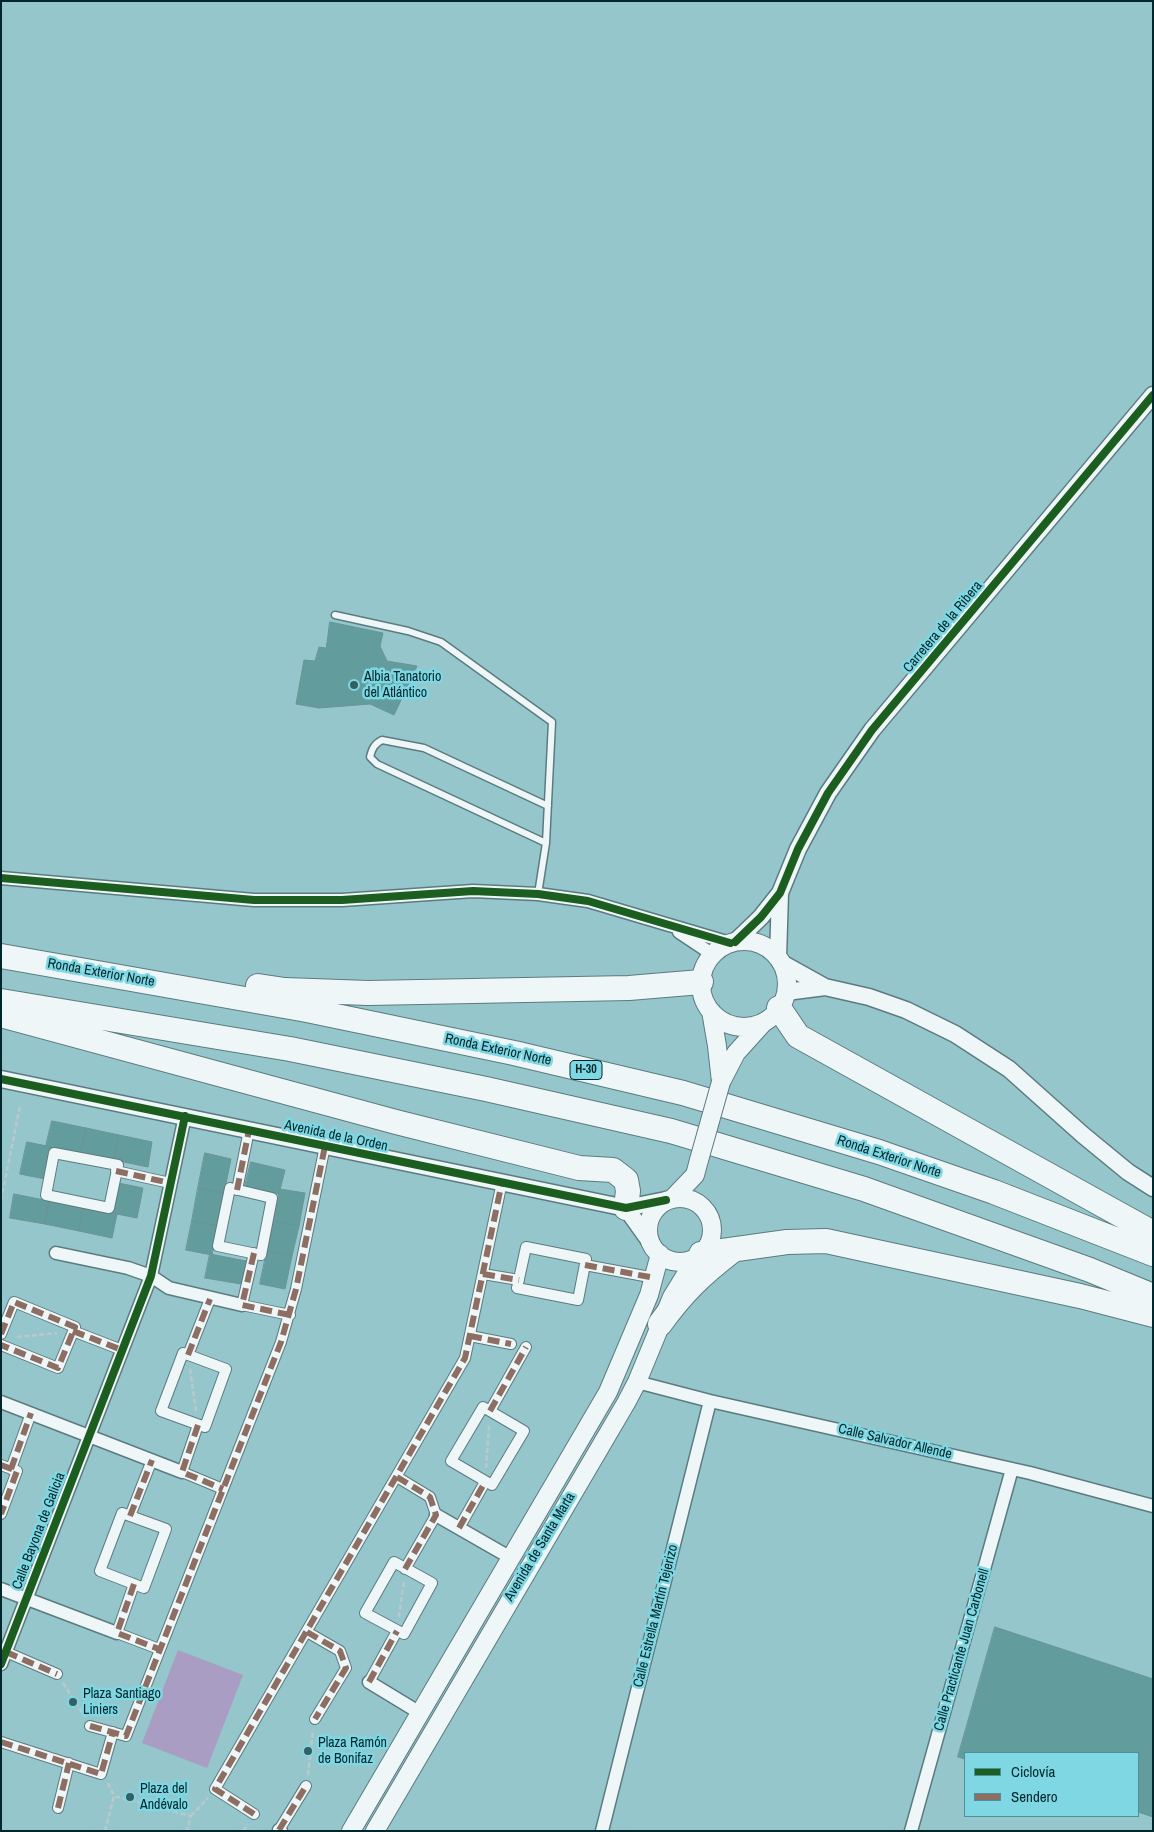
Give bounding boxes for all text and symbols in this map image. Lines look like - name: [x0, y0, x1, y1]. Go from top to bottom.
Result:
- street label: Carretera de la Ribera: [900, 578, 986, 676]
- place label: Albia Tanatorio del Atlántico: [364, 669, 441, 702]
- marker: Albia Tanatorio del Atlántico: [348, 679, 360, 691]
- street label: Ronda Exterior Norte: [46, 955, 156, 991]
- street label: Ronda Exterior Norte: [443, 1031, 553, 1069]
- road number: H-30: [570, 1060, 602, 1080]
- street label: Avenida de la Orden: [283, 1117, 389, 1155]
- street label: Ronda Exterior Norte: [835, 1132, 943, 1182]
- street label: Calle Salvador Allende: [837, 1421, 953, 1463]
- street label: Calle Bayona de Galicia: [9, 1470, 69, 1592]
- street label: Avenida de Santa Marta: [501, 1490, 579, 1604]
- street label: Calle Estrella Martín Tejerizo: [630, 1543, 682, 1689]
- street label: Calle Practicante Juan Carbonell: [931, 1567, 993, 1733]
- place label: Plaza Santiago Liniers: [83, 1686, 161, 1718]
- marker: Plaza Santiago Liniers: [67, 1696, 79, 1708]
- place label: Plaza Ramón de Bonifaz: [318, 1735, 387, 1768]
- marker: Plaza Ramón de Bonifaz: [302, 1745, 314, 1757]
- legend: [964, 1752, 1139, 1817]
- text: Ciclovía: [1011, 1761, 1055, 1782]
- place label: Plaza del Andévalo: [140, 1781, 188, 1814]
- text: Sendero: [1011, 1786, 1058, 1807]
- marker: Plaza del Andévalo: [124, 1791, 136, 1803]

